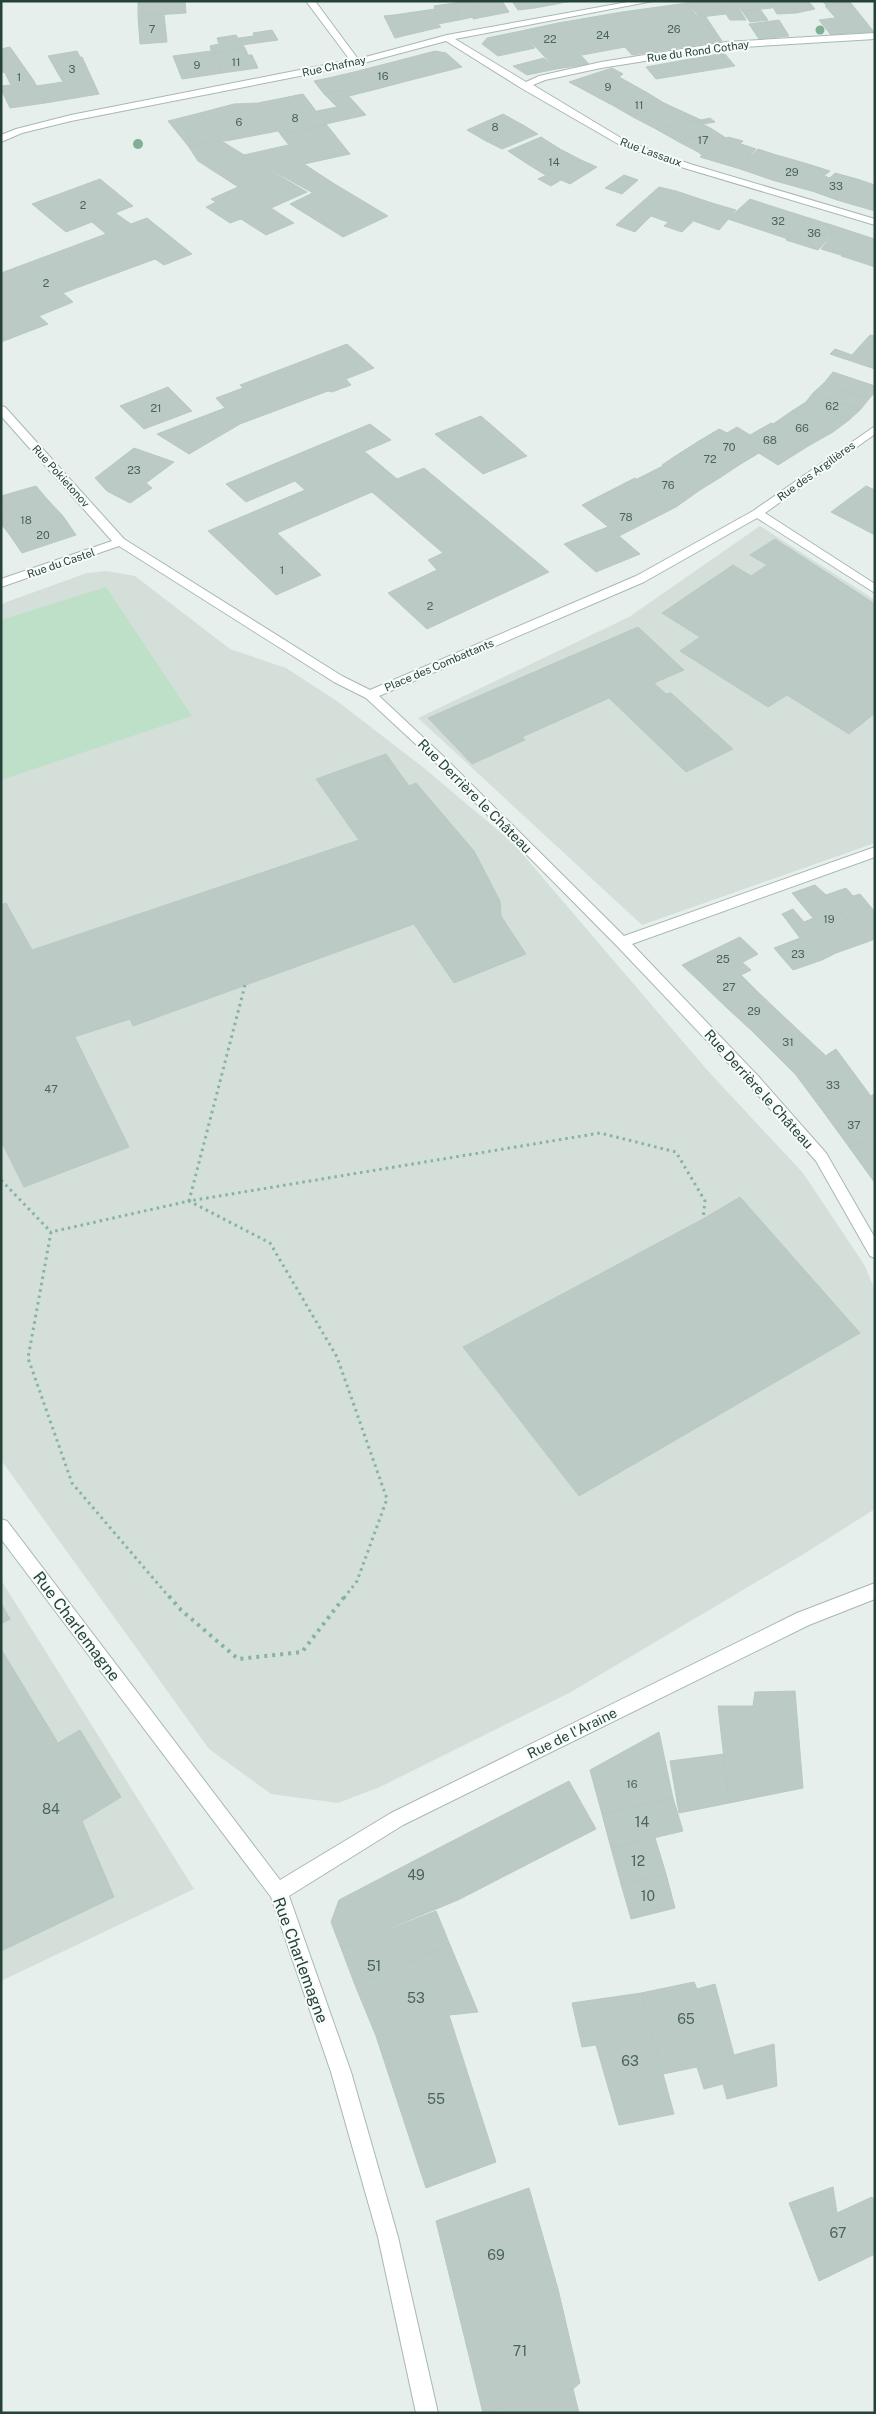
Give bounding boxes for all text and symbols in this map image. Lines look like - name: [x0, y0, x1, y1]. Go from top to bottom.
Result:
- house number: 7: [149, 23, 156, 35]
- house number: 26: [667, 23, 681, 35]
- house number: 24: [596, 29, 610, 41]
- house number: 22: [543, 33, 557, 45]
- street label: Rue du Rond Cothay: [646, 38, 750, 64]
- street label: Rue Chafnay: [301, 53, 367, 79]
- house number: 11: [232, 56, 240, 68]
- house number: 9: [194, 59, 201, 71]
- house number: 3: [69, 63, 76, 75]
- house number: 16: [377, 70, 389, 82]
- house number: 1: [17, 71, 21, 83]
- house number: 9: [605, 81, 612, 93]
- house number: 11: [635, 99, 643, 111]
- house number: 8: [291, 112, 299, 124]
- house number: 6: [236, 116, 243, 128]
- house number: 8: [491, 121, 499, 133]
- house number: 17: [697, 134, 709, 146]
- street label: Rue Lassaux: [619, 135, 683, 169]
- house number: 14: [548, 156, 560, 168]
- house number: 29: [785, 166, 799, 178]
- house number: 33: [829, 180, 843, 192]
- house number: 2: [80, 199, 87, 211]
- house number: 32: [771, 215, 785, 227]
- house number: 36: [807, 227, 821, 239]
- house number: 2: [43, 277, 50, 289]
- house number: 62: [825, 400, 839, 412]
- house number: 21: [150, 402, 162, 414]
- house number: 66: [795, 422, 809, 434]
- house number: 68: [763, 434, 777, 446]
- street label: Rue des Argilières: [775, 439, 858, 503]
- house number: 70: [722, 441, 736, 453]
- street label: Rue Pokietonov: [30, 443, 92, 510]
- house number: 72: [703, 453, 717, 465]
- house number: 23: [127, 464, 141, 476]
- house number: 76: [661, 479, 675, 491]
- house number: 78: [619, 511, 633, 523]
- house number: 18: [20, 514, 32, 526]
- house number: 20: [36, 529, 50, 541]
- street label: Rue du Castel: [26, 546, 96, 580]
- house number: 1: [280, 564, 284, 576]
- house number: 2: [427, 600, 434, 612]
- street label: Place des Combattants: [383, 636, 496, 693]
- street label: Rue Derrière le Château: [415, 736, 535, 856]
- house number: 19: [823, 913, 835, 925]
- house number: 23: [791, 948, 805, 960]
- house number: 25: [716, 953, 730, 965]
- house number: 27: [722, 981, 736, 993]
- house number: 29: [747, 1005, 761, 1017]
- street label: Rue Derrière le Château: [701, 1026, 817, 1152]
- house number: 31: [782, 1036, 794, 1048]
- house number: 33: [826, 1079, 840, 1091]
- house number: 47: [44, 1083, 58, 1095]
- house number: 37: [847, 1119, 861, 1131]
- street label: Rue Charlemagne: [29, 1568, 124, 1685]
- street label: Rue de l'Araine: [525, 1704, 619, 1762]
- house number: 16: [626, 1778, 638, 1790]
- house number: 84: [42, 1801, 60, 1817]
- house number: 14: [635, 1814, 649, 1830]
- house number: 12: [631, 1853, 645, 1869]
- house number: 49: [407, 1867, 425, 1883]
- house number: 10: [641, 1888, 655, 1904]
- street label: Rue Charlemagne: [269, 1895, 332, 2026]
- house number: 51: [367, 1958, 381, 1974]
- house number: 53: [407, 1990, 425, 2006]
- house number: 65: [677, 2011, 695, 2027]
- house number: 63: [621, 2053, 639, 2069]
- house number: 55: [427, 2091, 445, 2107]
- house number: 67: [830, 2225, 846, 2241]
- house number: 69: [487, 2247, 505, 2263]
- house number: 71: [513, 2343, 527, 2359]

